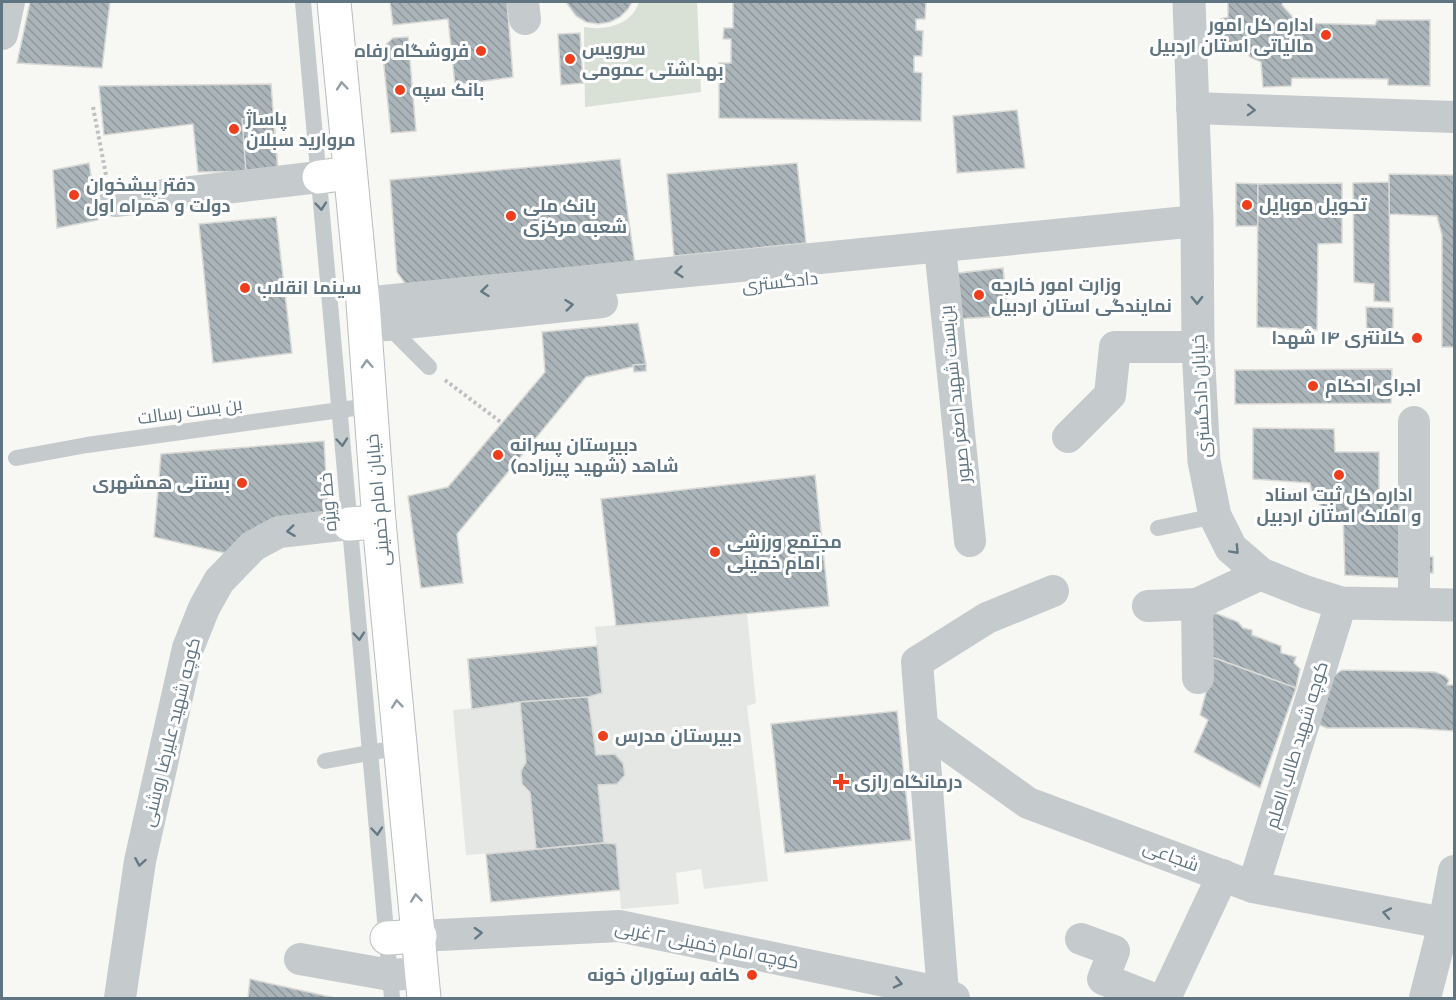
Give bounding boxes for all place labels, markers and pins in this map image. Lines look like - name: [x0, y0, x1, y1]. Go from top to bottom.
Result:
- place label: اداره کل امور مالیاتی استان اردبیل: [1149, 14, 1314, 57]
- marker: اداره کل امور مالیاتی استان اردبیل: [1319, 28, 1333, 42]
- place label: سرویس بهداشتی عمومی: [582, 38, 724, 81]
- place label: فروشگاه رفاه: [354, 40, 469, 62]
- marker: فروشگاه رفاه: [474, 44, 488, 58]
- marker: سرویس بهداشتی عمومی: [563, 52, 577, 66]
- place label: بانک سپه: [412, 79, 485, 102]
- marker: بانک سپه: [393, 83, 407, 97]
- place label: پاساژ مروارید سبلان: [245, 108, 356, 151]
- marker: پاساژ مروارید سبلان: [227, 122, 241, 136]
- place label: دفتر پیشخوان دولت و همراه اول: [86, 174, 230, 217]
- marker: دفتر پیشخوان دولت و همراه اول: [67, 188, 81, 202]
- place label: تحویل موبایل: [1259, 194, 1367, 216]
- place label: بانک ملی شعبه مرکزی: [523, 195, 627, 238]
- marker: تحویل موبایل: [1240, 198, 1254, 212]
- marker: بانک ملی شعبه مرکزی: [504, 209, 518, 223]
- place label: وزارت امور خارجه نمایندگی استان اردبیل: [991, 274, 1172, 317]
- place label: سینما انقلاب: [257, 277, 362, 299]
- marker: سینما انقلاب: [238, 281, 252, 295]
- marker: وزارت امور خارجه نمایندگی استان اردبیل: [972, 288, 986, 302]
- place label: کلانتری ۱۴ شهدا: [1271, 327, 1405, 349]
- marker: کلانتری ۱۴ شهدا: [1410, 331, 1424, 345]
- place label: اجرای احکام: [1325, 375, 1421, 398]
- marker: اجرای احکام: [1306, 379, 1320, 393]
- place label: دبیرستان پسرانه شاهد (شهید پیرزاده): [510, 434, 679, 478]
- marker: دبیرستان پسرانه شاهد (شهید پیرزاده): [491, 448, 505, 462]
- marker: اداره کل ثبت اسناد و املاک استان اردبیل: [1332, 468, 1346, 482]
- place label: بستنی همشهری: [92, 472, 230, 494]
- marker: بستنی همشهری: [235, 476, 249, 490]
- place label: اداره کل ثبت اسناد و املاک استان اردبیل: [1256, 484, 1422, 527]
- place label: مجتمع ورزشی امام خمینی: [727, 531, 842, 575]
- marker: مجتمع ورزشی امام خمینی: [708, 545, 722, 559]
- place label: دبیرستان مدرس: [615, 725, 741, 747]
- marker: دبیرستان مدرس: [596, 729, 610, 743]
- place label: درمانگاه رازی: [854, 771, 962, 793]
- marker: درمانگاه رازی: [832, 773, 850, 791]
- place label: کافه رستوران خونه: [587, 964, 740, 986]
- marker: کافه رستوران خونه: [745, 968, 759, 982]

